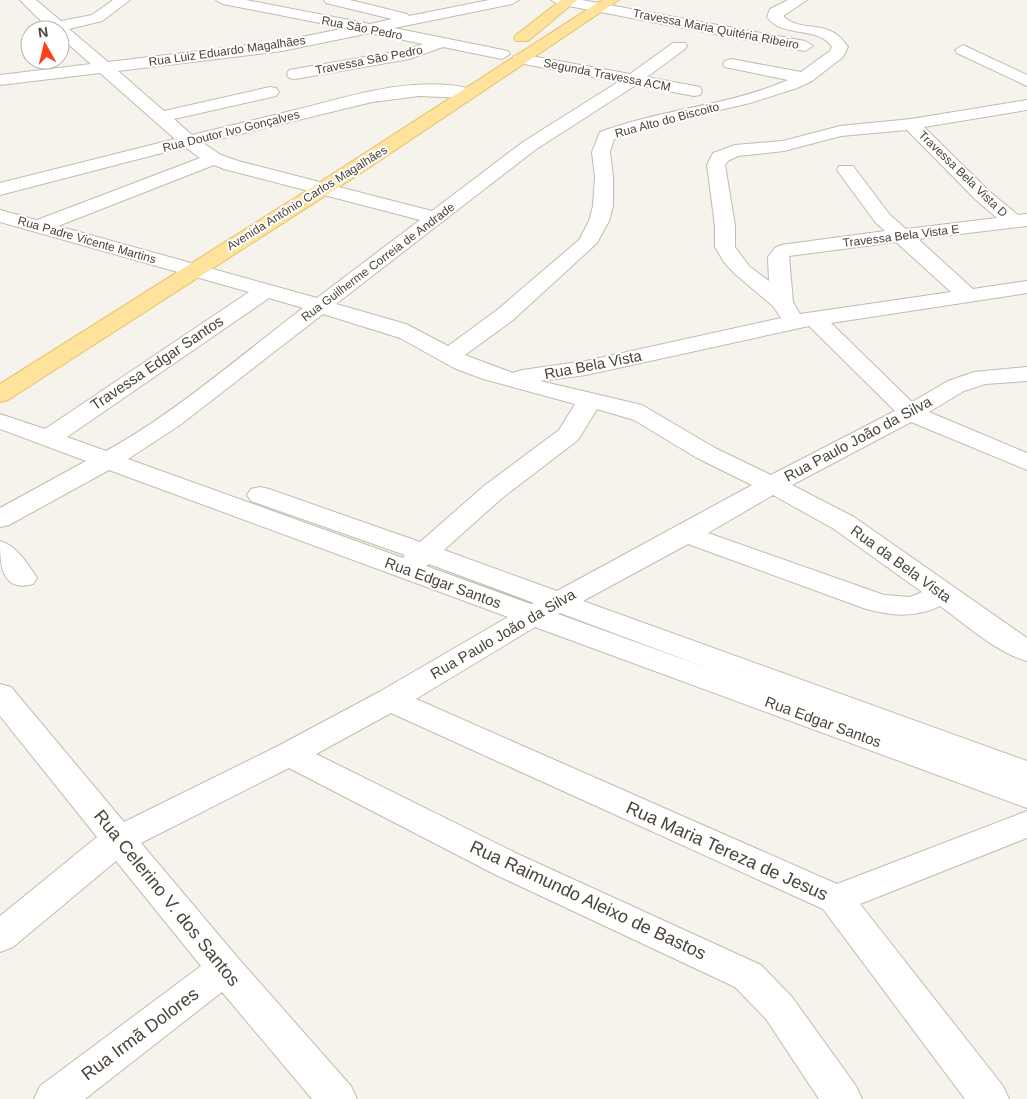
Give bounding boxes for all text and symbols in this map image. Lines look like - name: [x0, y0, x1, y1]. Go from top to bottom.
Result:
- street label: Travessa Maria Quitéria Ribeiro: [632, 6, 801, 52]
- street label: Rua São Pedro: [320, 13, 404, 43]
- north arrow: [20, 20, 70, 70]
- text: N: [37, 23, 49, 41]
- street label: Rua Luiz Eduardo Magalhães: [148, 33, 306, 69]
- street label: Travessa São Pedro: [314, 43, 424, 77]
- street label: Segunda Travessa ACM: [542, 56, 672, 94]
- street label: Rua Alto do Biscoito: [613, 99, 721, 141]
- street label: Rua Doutor Ivo Gonçalves: [161, 107, 301, 155]
- street label: Travessa Bela Vista D: [916, 128, 1011, 220]
- street label: Avenida Antônio Carlos Magalhães: [224, 143, 390, 253]
- street label: Rua Guilherme Correia de Andrade: [299, 200, 458, 324]
- street label: Rua Padre Vicente Martins: [16, 214, 158, 266]
- street label: Travessa Bela Vista E: [842, 222, 960, 250]
- street label: Travessa Edgar Santos: [87, 312, 226, 413]
- street label: Rua Bela Vista: [543, 347, 644, 382]
- street label: Rua Paulo João da Silva: [781, 392, 935, 485]
- street label: Rua da Bela Vista: [848, 522, 955, 606]
- street label: Rua Edgar Santos: [383, 554, 504, 611]
- street label: Rua Paulo João da Silva: [427, 585, 579, 682]
- street label: Rua Edgar Santos: [763, 693, 884, 750]
- street label: Rua Maria Tereza de Jesus: [623, 797, 831, 905]
- street label: Rua Celerino V. dos Santos: [90, 806, 244, 990]
- street label: Rua Raimundo Aleixo de Bastos: [467, 836, 709, 964]
- street label: Rua Irmã Dolores: [78, 984, 202, 1084]

